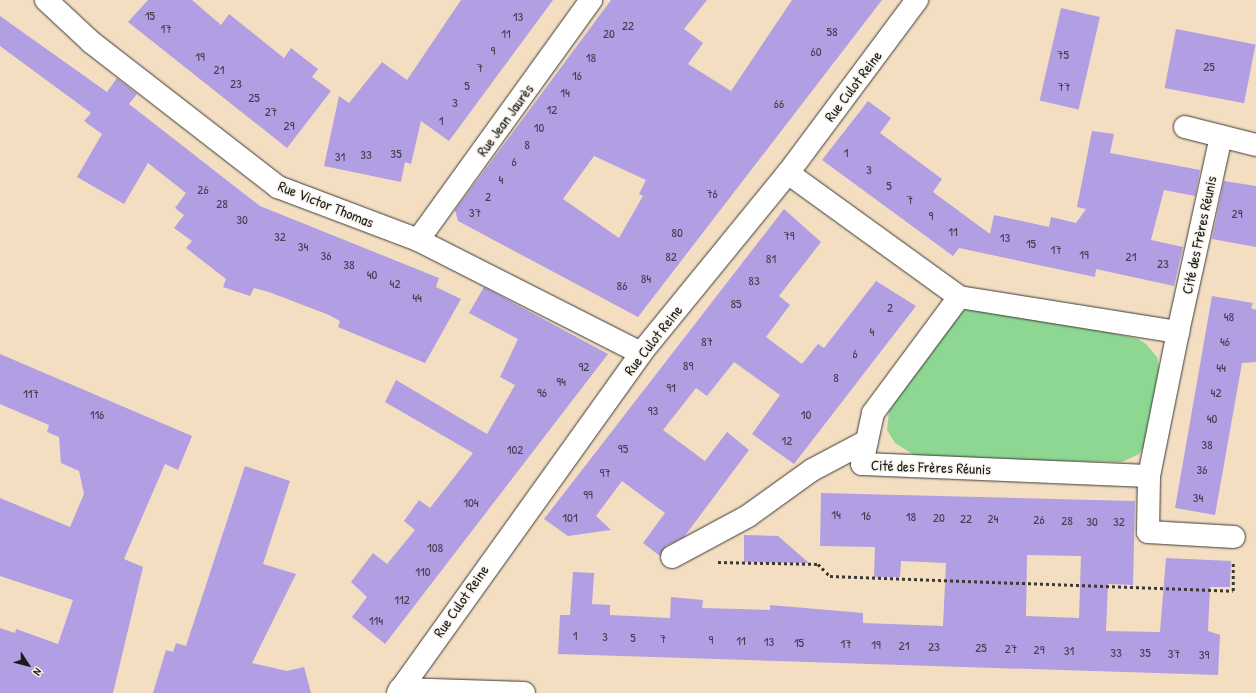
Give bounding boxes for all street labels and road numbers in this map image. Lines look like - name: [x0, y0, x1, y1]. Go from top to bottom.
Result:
- street label: Rue Culot Reine: [821, 47, 885, 125]
- street label: Rue Jean Jaurès: [473, 80, 537, 160]
- street label: Cité des Frères Réunis: [1178, 174, 1220, 296]
- street label: Rue Victor Thomas: [276, 177, 376, 231]
- street label: Rue Culot Reine: [620, 301, 686, 379]
- street label: Cité des Frères Réunis: [871, 456, 991, 478]
- street label: Rue Culot Reine: [430, 561, 492, 641]

